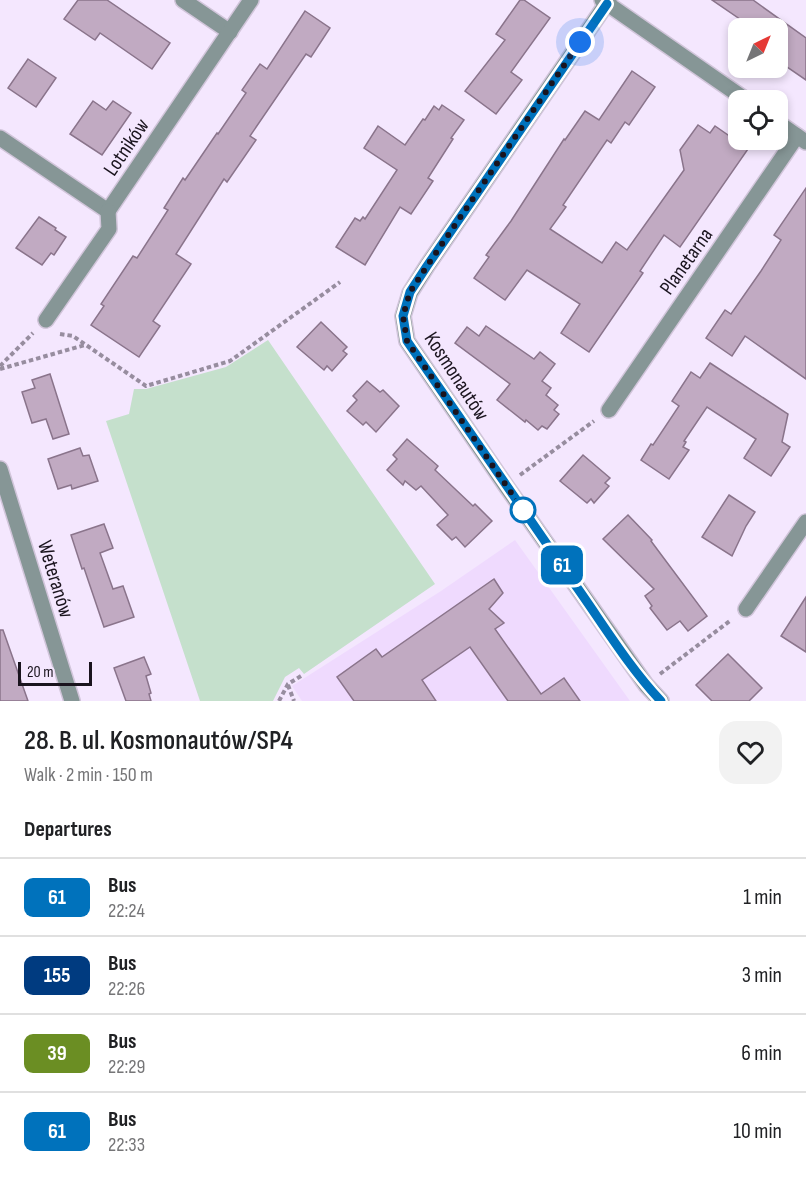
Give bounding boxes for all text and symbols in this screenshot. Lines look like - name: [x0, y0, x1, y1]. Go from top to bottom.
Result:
- north arrow: [728, 18, 788, 78]
- map controls: [728, 18, 788, 150]
- your location: [565, 27, 595, 57]
- button: locate: [728, 90, 788, 150]
- street label: Lotników: [98, 114, 155, 181]
- street label: Planetarna: [654, 223, 718, 299]
- street label: Kosmonautów: [419, 327, 494, 425]
- unlabelled marker: [510, 497, 536, 523]
- street label: Weteranów: [32, 537, 79, 621]
- line badge: 61: [535, 546, 589, 584]
- text: 61: [553, 553, 571, 578]
- scale bar: [18, 659, 92, 686]
- text: 20 m: [27, 663, 54, 682]
- button: heart: [719, 721, 782, 784]
- text: 28. B. ul. Kosmonautów/SP4: [24, 724, 293, 757]
- text: Walk · 2 min · 150 m: [24, 763, 153, 787]
- text: Departures: [24, 816, 112, 843]
- text: Bus: [108, 872, 137, 899]
- text: 1 min: [743, 884, 782, 911]
- text: 61: [48, 885, 66, 910]
- text: 22:24: [108, 899, 145, 923]
- text: Bus: [108, 950, 137, 977]
- text: 3 min: [742, 962, 782, 989]
- text: 155: [44, 963, 70, 988]
- text: 22:26: [108, 977, 145, 1001]
- text: Bus: [108, 1028, 137, 1055]
- text: 6 min: [741, 1040, 782, 1067]
- text: 39: [47, 1041, 67, 1066]
- text: 22:29: [108, 1055, 145, 1079]
- text: Bus: [108, 1106, 137, 1133]
- text: 10 min: [733, 1118, 782, 1145]
- text: 61: [48, 1119, 66, 1144]
- text: 22:33: [108, 1133, 145, 1157]

